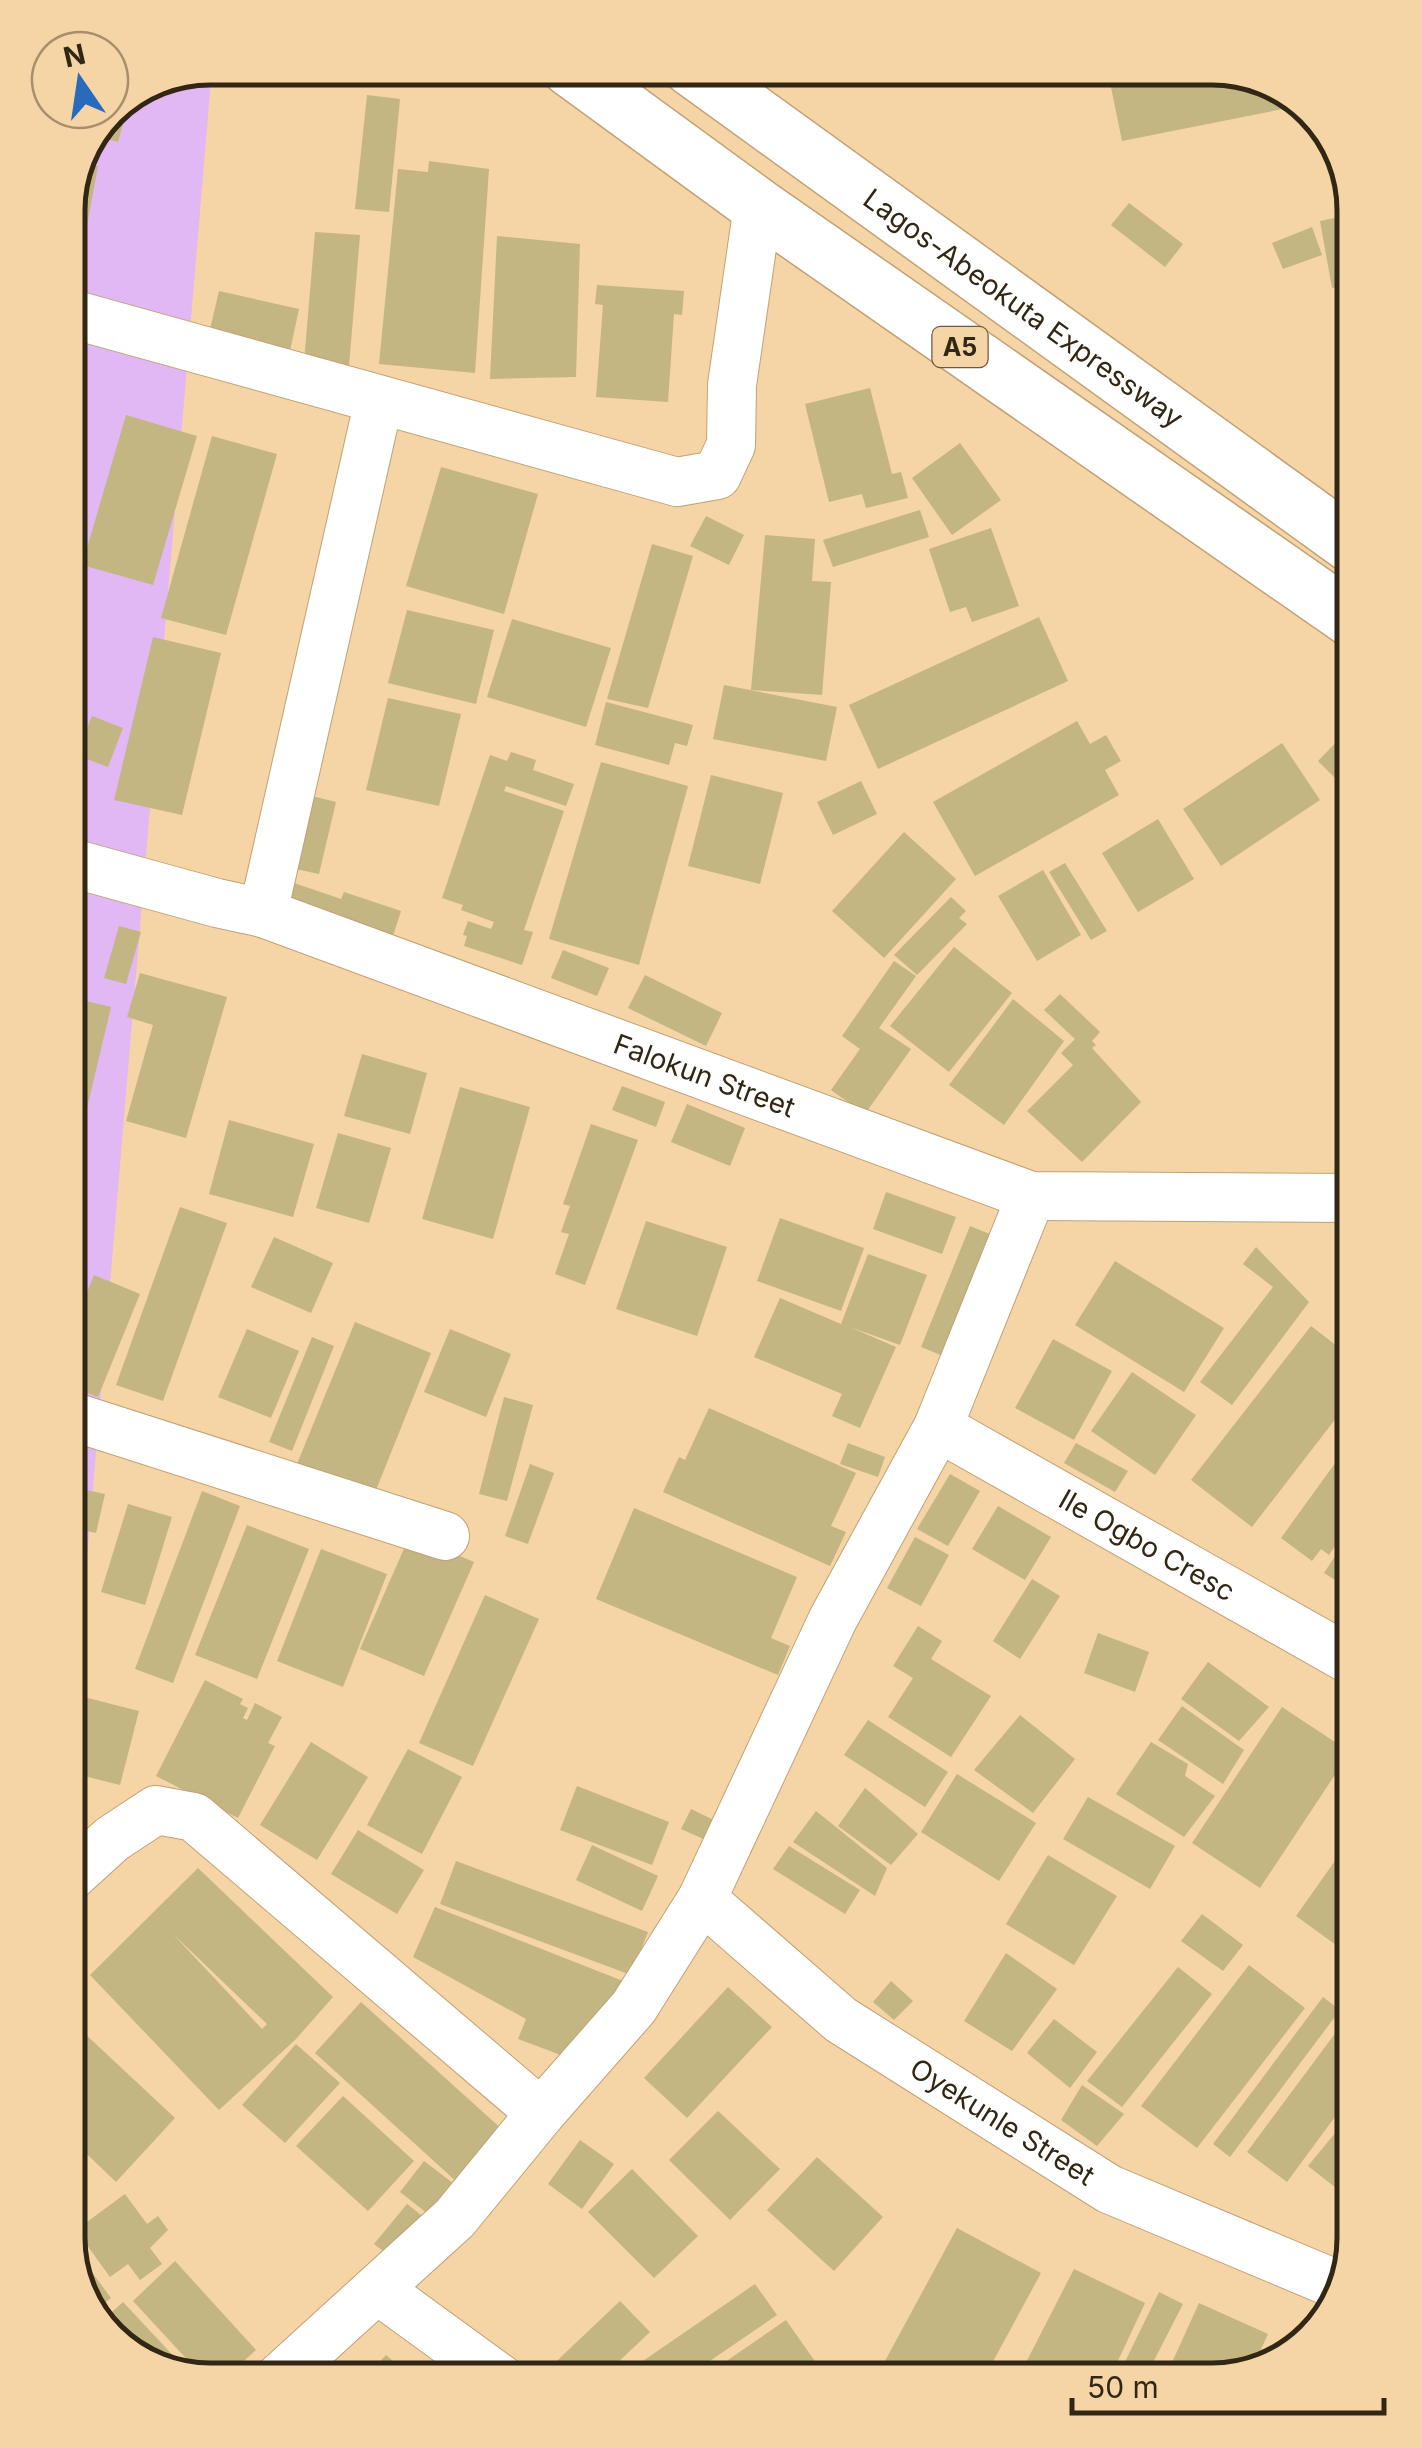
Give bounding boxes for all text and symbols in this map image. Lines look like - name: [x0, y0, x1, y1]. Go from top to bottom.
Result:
- north arrow: [30, 30, 130, 130]
- text: N: [60, 37, 89, 75]
- street label: Lagos-Abeokuta Expressway: [857, 181, 1190, 435]
- road number: A5: [932, 327, 988, 367]
- street label: Falokun Street: [609, 1027, 800, 1125]
- street label: Ile Ogbo Cresc: [1053, 1482, 1241, 1608]
- street label: Oyekunle Street: [904, 2051, 1101, 2193]
- scale bar: [1072, 2353, 1384, 2415]
- text: 50 m: [1087, 2369, 1159, 2405]

